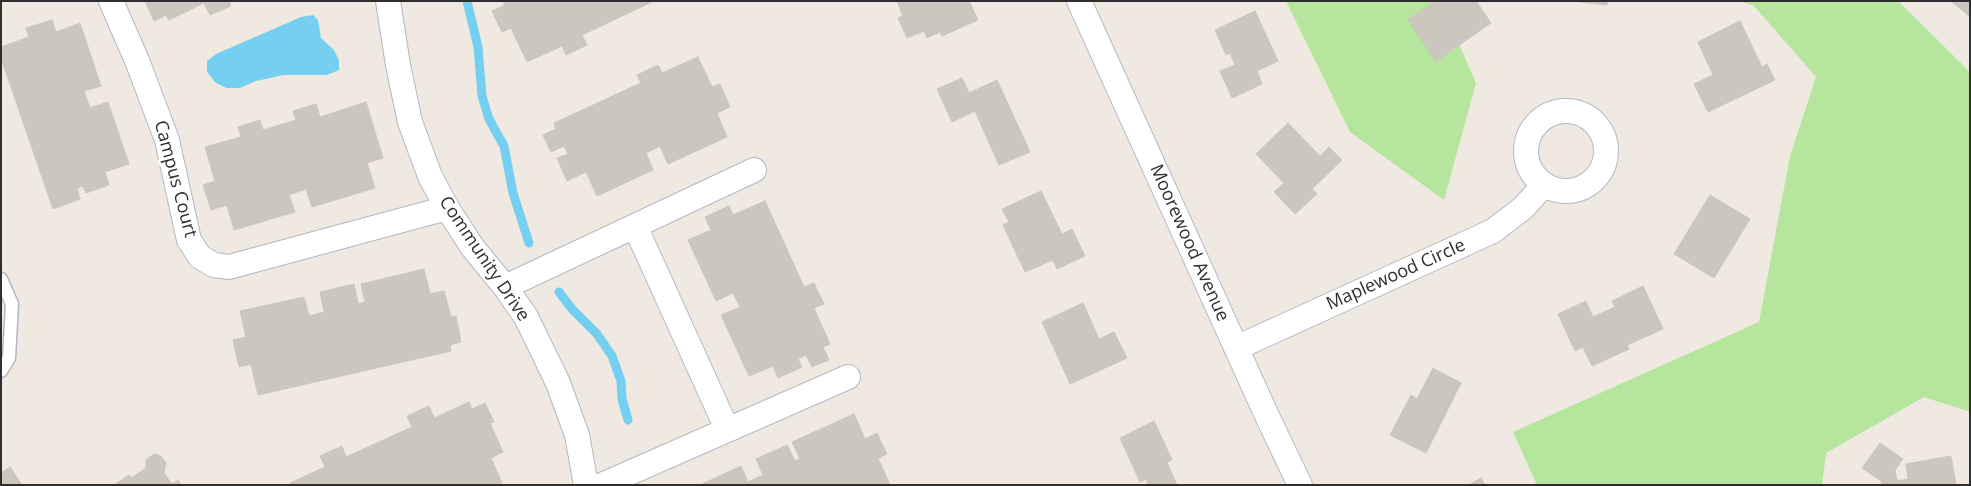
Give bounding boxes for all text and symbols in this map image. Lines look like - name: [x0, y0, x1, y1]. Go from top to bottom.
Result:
- street label: Campus Court: [149, 118, 201, 240]
- street label: Moorewood Avenue: [1145, 161, 1233, 325]
- street label: Community Drive: [434, 192, 534, 326]
- street label: Maplewood Circle: [1323, 235, 1469, 315]

